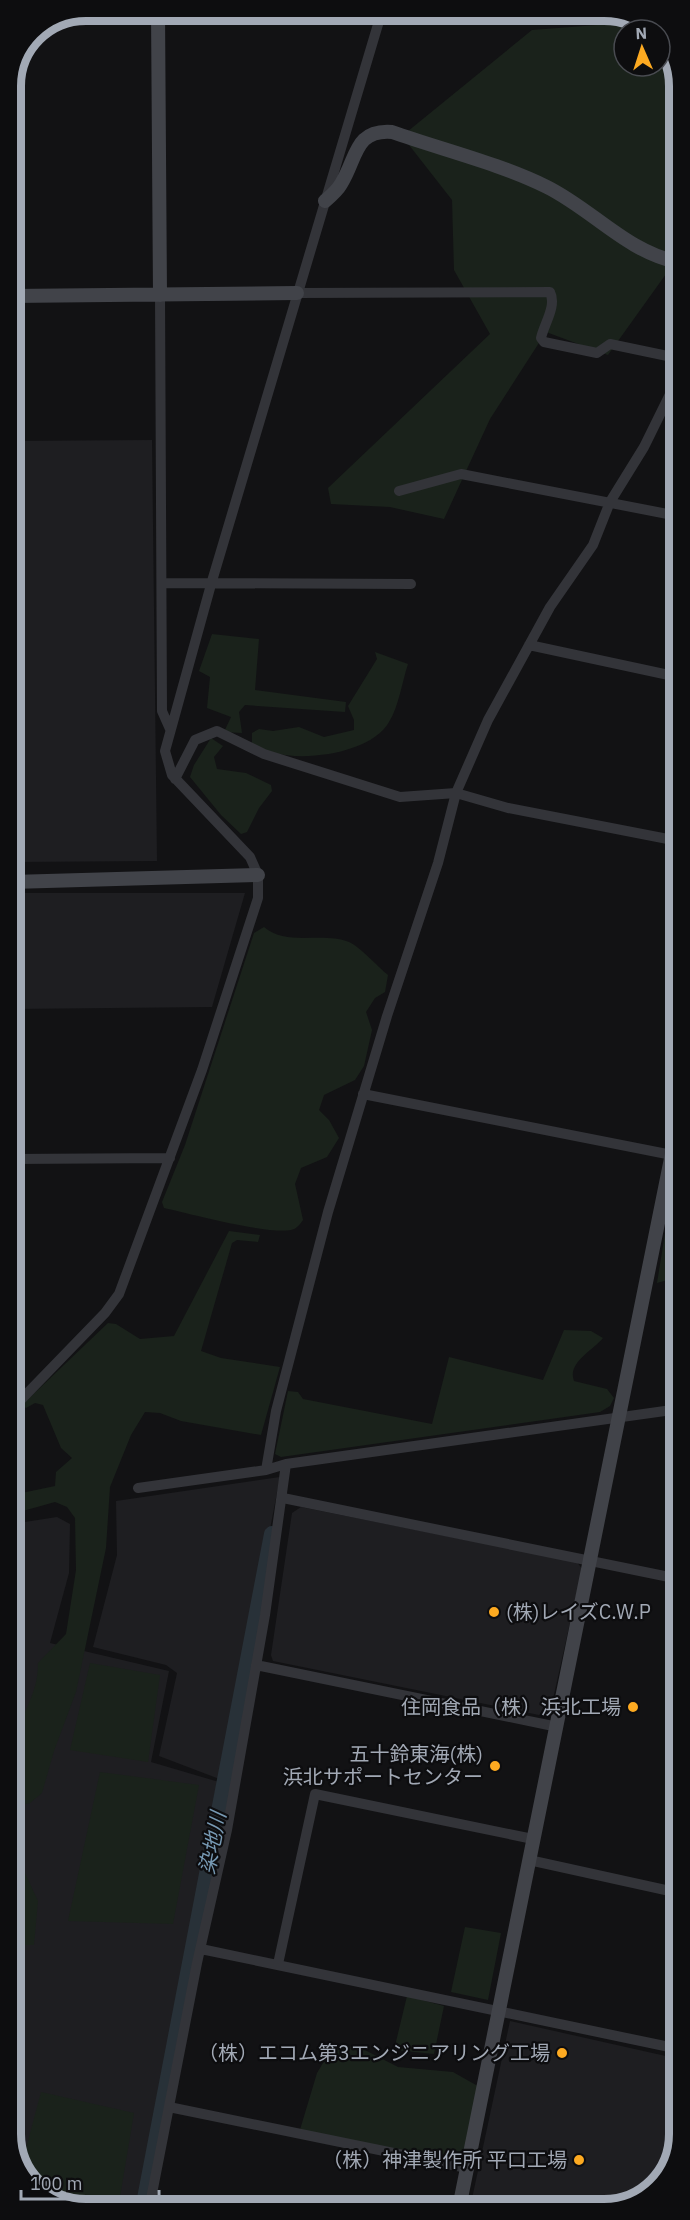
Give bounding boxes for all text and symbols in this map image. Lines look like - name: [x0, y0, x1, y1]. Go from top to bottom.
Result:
- north arrow: [612, 18, 672, 78]
- text: N: [635, 23, 648, 43]
- place label: (株)レイズC.W.P: [506, 1598, 651, 1625]
- marker: (株)レイズC.W.P: [487, 1605, 501, 1619]
- place label: 住岡食品（株）浜北工場: [401, 1693, 621, 1720]
- marker: 住岡食品（株）浜北工場: [626, 1700, 640, 1714]
- place label: 五十鈴東海(株) 浜北サポートセンター: [283, 1740, 483, 1790]
- marker: 五十鈴東海(株) 浜北サポートセンター: [488, 1759, 502, 1773]
- water label: 染地川: [192, 1807, 232, 1876]
- place label: （株）エコム第3エンジニアリング工場: [198, 2039, 550, 2066]
- marker: （株）エコム第3エンジニアリング工場: [555, 2046, 569, 2060]
- place label: （株）神津製作所 平口工場: [322, 2146, 567, 2173]
- marker: （株）神津製作所 平口工場: [572, 2153, 586, 2167]
- scale bar: [21, 2163, 159, 2201]
- text: 100 m: [30, 2172, 82, 2195]

